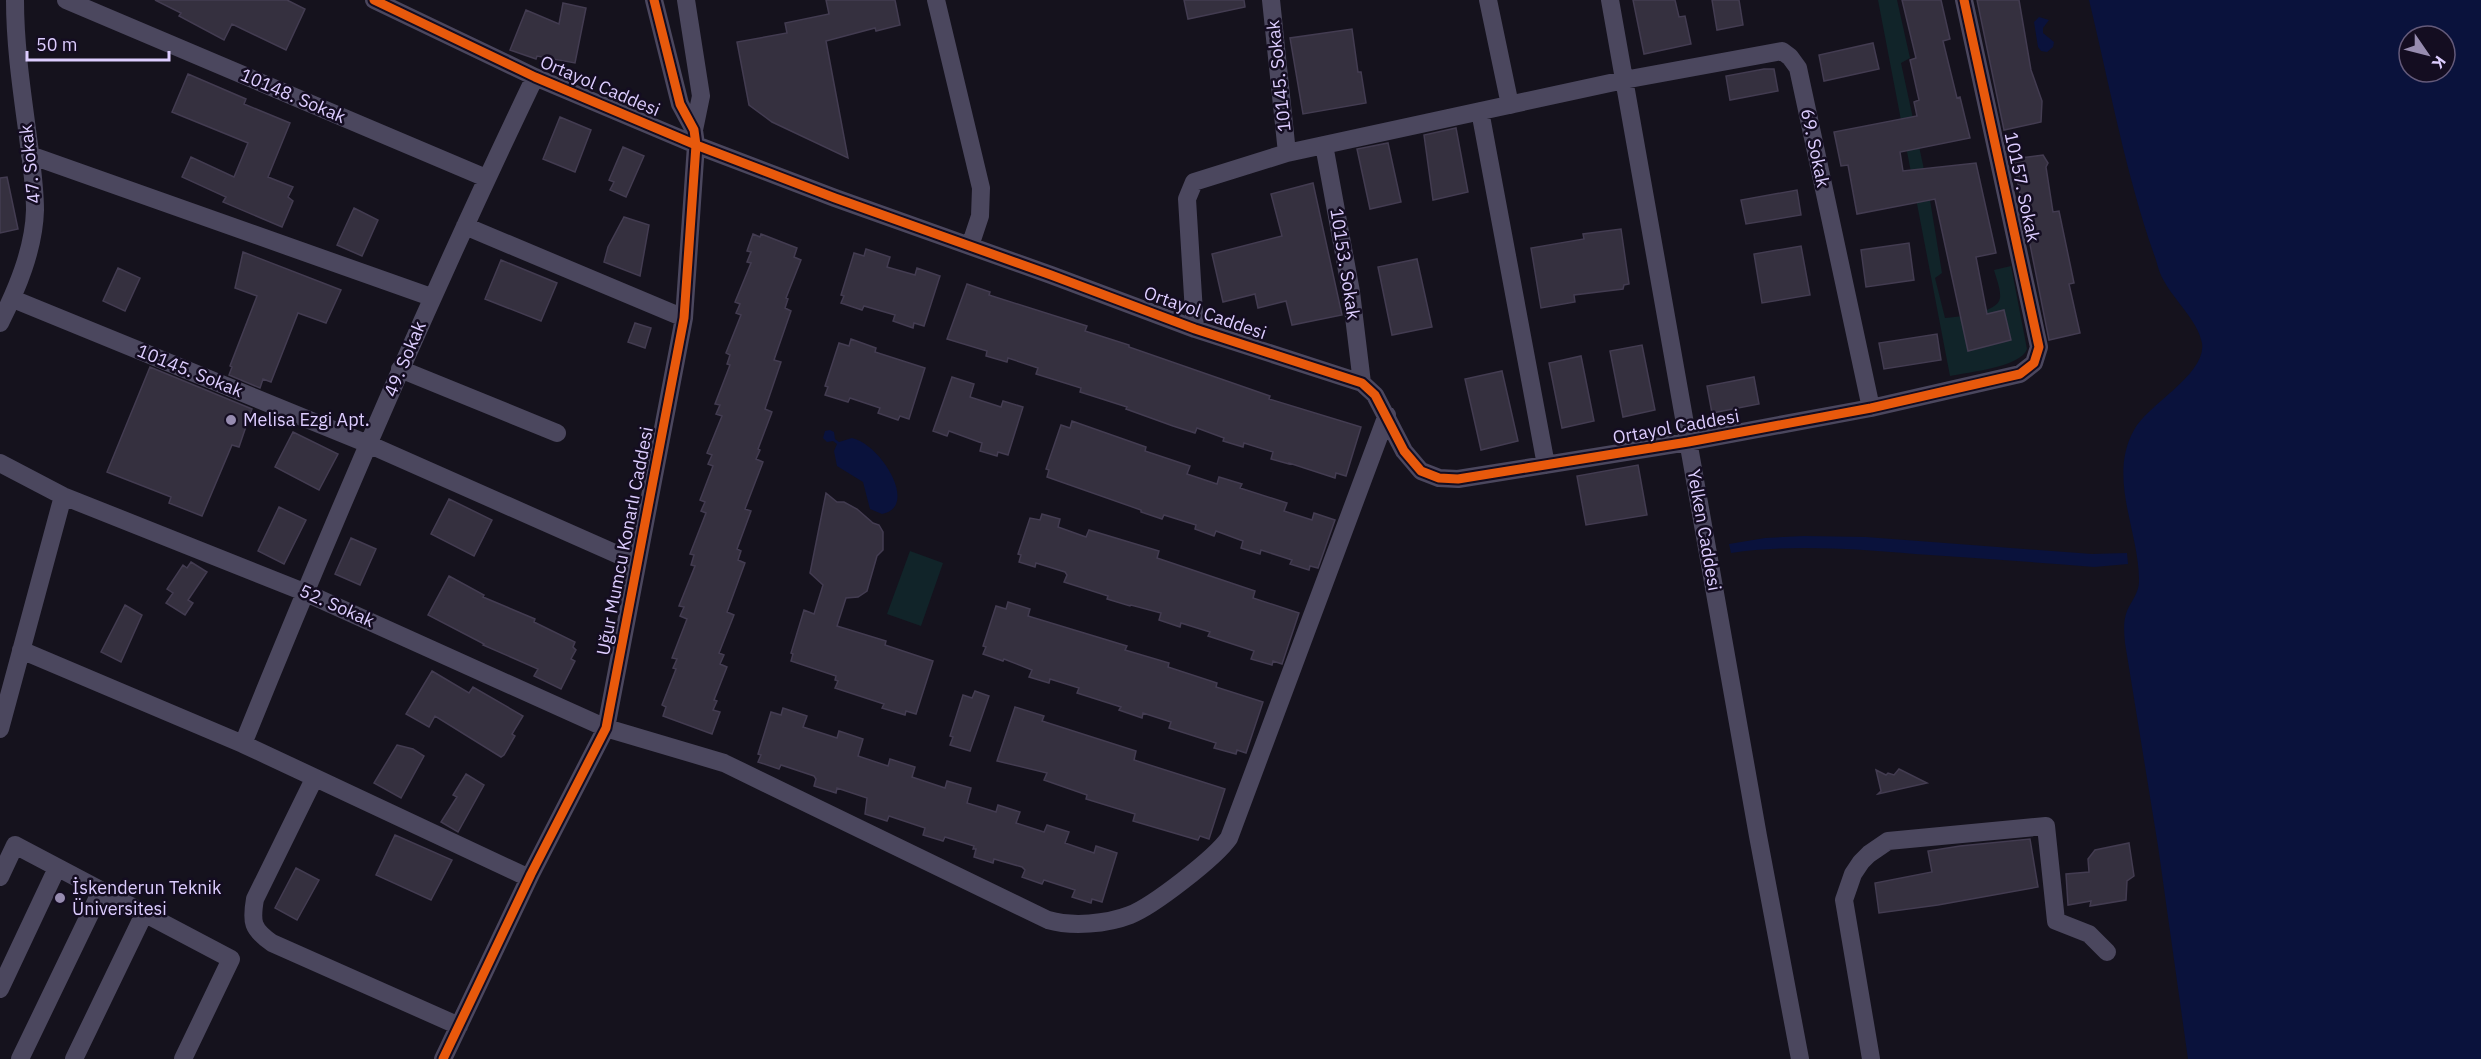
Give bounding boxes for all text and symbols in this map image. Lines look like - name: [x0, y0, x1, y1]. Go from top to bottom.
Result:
- street label: 10145. Sokak: [1261, 19, 1296, 133]
- scale bar: [27, 24, 170, 62]
- north arrow: [2397, 24, 2457, 84]
- text: 50 m: [36, 33, 78, 56]
- street label: Ortayol Caddesi: [537, 50, 664, 121]
- text: K: [2428, 52, 2451, 73]
- street label: 10148. Sokak: [237, 63, 350, 128]
- street label: 69. Sokak: [1796, 106, 1835, 190]
- street label: 47. Sokak: [14, 123, 45, 205]
- street label: 10157. Sokak: [2000, 130, 2046, 245]
- street label: 10153. Sokak: [1325, 207, 1366, 322]
- street label: Ortayol Caddesi: [1141, 281, 1270, 344]
- street label: 49. Sokak: [378, 317, 431, 400]
- street label: 10145. Sokak: [134, 339, 247, 402]
- street label: Ortayol Caddesi: [1611, 404, 1741, 449]
- place label: Melisa Ezgi Apt.: [243, 408, 370, 431]
- marker: Melisa Ezgi Apt.: [224, 413, 238, 427]
- street label: Uğur Mumcu Konarlı Caddesi: [591, 425, 658, 657]
- street label: Yelken Caddesi: [1682, 467, 1726, 592]
- street label: 52. Sokak: [296, 579, 379, 632]
- place label: İskenderun Teknik Üniversitesi: [72, 876, 222, 920]
- marker: İskenderun Teknik Üniversitesi: [53, 891, 67, 905]

